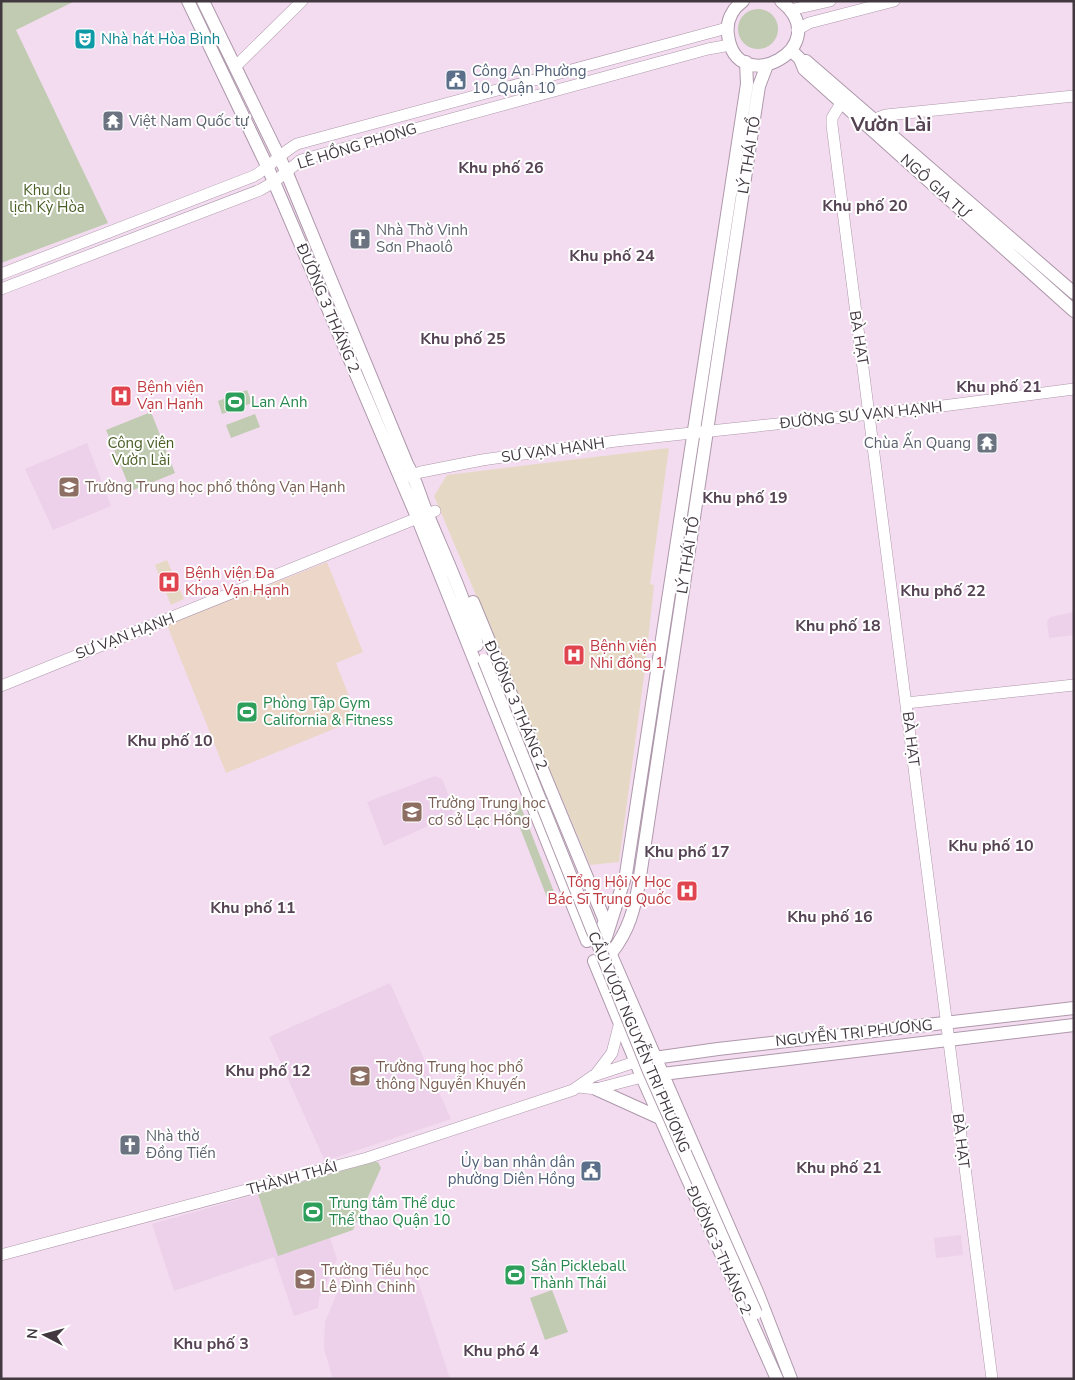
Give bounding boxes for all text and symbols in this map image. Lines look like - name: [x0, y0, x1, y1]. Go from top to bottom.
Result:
- theatre icon: Nhà hát Hòa Bình: [73, 27, 97, 51]
- place label: Nhà hát Hòa Bình: [101, 29, 220, 49]
- place label: Công An Phường 10, Quận 10: [472, 61, 586, 98]
- public building icon: Công An Phường 10, Quận 10: [444, 68, 468, 92]
- temple icon: Việt Nam Quốc tự: [101, 109, 125, 133]
- place label: Việt Nam Quốc tự: [128, 111, 250, 131]
- district label: Vườn Lài: [850, 111, 931, 138]
- street label: LÝ THÁI TỔ: [731, 115, 765, 195]
- street label: LÊ HỒNG PHONG: [294, 116, 419, 174]
- street label: NGÔ GIA TỰ: [896, 149, 975, 223]
- district label: Khu phố 26: [458, 157, 544, 179]
- park label: Khu du lịch Kỳ Hòa: [9, 180, 85, 217]
- district label: Khu phố 20: [822, 195, 908, 217]
- place label: Nhà Thờ Vinh Sơn Phaolô: [376, 220, 468, 257]
- church icon: Nhà Thờ Vinh Sơn Phaolô: [348, 227, 372, 251]
- street label: ĐƯỜNG 3 THÁNG 2: [291, 239, 365, 376]
- district label: Khu phố 24: [569, 245, 655, 267]
- street label: BÀ HẠT: [845, 309, 873, 367]
- district label: Khu phố 25: [420, 328, 506, 350]
- district label: Khu phố 21: [956, 376, 1042, 398]
- place label: Bệnh viện Vạn Hạnh: [136, 377, 204, 414]
- hospital icon: Bệnh viện Vạn Hạnh: [109, 384, 133, 408]
- sports icon: Lan Anh: [223, 390, 247, 414]
- place label: Lan Anh: [251, 392, 307, 412]
- street label: ĐƯỜNG SƯ VẠN HẠNH: [777, 396, 943, 434]
- place label: Chùa Ấn Quang: [864, 431, 971, 453]
- temple icon: Chùa Ấn Quang: [975, 431, 999, 455]
- park label: Công viên Vườn Lài: [108, 433, 174, 470]
- street label: SƯ VẠN HẠNH: [500, 433, 606, 467]
- school or university icon: Trường Trung học phổ thông Vạn Hạnh: [57, 475, 81, 499]
- place label: Trường Trung học phổ thông Vạn Hạnh: [85, 477, 346, 497]
- district label: Khu phố 19: [702, 487, 788, 509]
- street label: LÝ THÁI TỔ: [670, 515, 704, 595]
- place label: Bệnh viện Đa Khoa Vạn Hạnh: [185, 563, 289, 600]
- hospital icon: Bệnh viện Đa Khoa Vạn Hạnh: [157, 570, 181, 594]
- district label: Khu phố 22: [900, 580, 986, 602]
- street label: SƯ VẠN HẠNH: [73, 608, 177, 664]
- district label: Khu phố 18: [795, 615, 881, 637]
- street label: ĐƯỜNG 3 THÁNG 2: [479, 636, 553, 773]
- place label: Bệnh viện Nhi đồng 1: [590, 636, 664, 673]
- hospital icon: Bệnh viện Nhi đồng 1: [562, 643, 586, 667]
- place label: Phòng Tập Gym California & Fitness: [263, 693, 393, 730]
- sports icon: Phòng Tập Gym California & Fitness: [235, 700, 259, 724]
- street label: BÀ HẠT: [898, 710, 924, 768]
- district label: Khu phố 10: [127, 730, 213, 752]
- place label: Trường Trung học cơ sở Lạc Hồng: [428, 793, 546, 830]
- school or university icon: Trường Trung học cơ sở Lạc Hồng: [400, 800, 424, 824]
- district label: Khu phố 10: [948, 835, 1034, 857]
- district label: Khu phố 17: [644, 841, 730, 863]
- place label: Tổng Hội Y Học Bác Sĩ Trung Quốc: [548, 872, 671, 909]
- hospital icon: Tổng Hội Y Học Bác Sĩ Trung Quốc: [675, 879, 699, 903]
- district label: Khu phố 11: [210, 897, 296, 919]
- district label: Khu phố 16: [787, 906, 873, 928]
- street label: CẦU VƯỢT NGUYỄN TRI PHƯƠNG: [583, 928, 697, 1156]
- street label: NGUYỄN TRI PHƯƠNG: [774, 1013, 934, 1051]
- place label: Trường Trung học phổ thông Nguyễn Khuyến: [376, 1057, 526, 1094]
- district label: Khu phố 12: [225, 1060, 311, 1082]
- school or university icon: Trường Trung học phổ thông Nguyễn Khuyến: [348, 1064, 372, 1088]
- street label: BÀ HẠT: [948, 1112, 974, 1170]
- place label: Nhà thờ Đồng Tiến: [145, 1126, 216, 1163]
- church icon: Nhà thờ Đồng Tiến: [118, 1133, 142, 1157]
- place label: Ủy ban nhân dân phường Diên Hồng: [448, 1151, 575, 1189]
- street label: THÀNH THÁI: [245, 1156, 339, 1200]
- district label: Khu phố 21: [796, 1157, 882, 1179]
- public building icon: Ủy ban nhân dân phường Diên Hồng: [579, 1159, 603, 1183]
- street label: ĐƯỜNG 3 THÁNG 2: [681, 1181, 757, 1317]
- place label: Trung tâm Thể dục Thể thao Quận 10: [329, 1193, 455, 1230]
- sports icon: Trung tâm Thể dục Thể thao Quận 10: [301, 1200, 325, 1224]
- place label: Sân Pickleball Thành Thái: [531, 1256, 626, 1293]
- place label: Trường Tiểu học Lê Đình Chinh: [321, 1260, 429, 1297]
- sports icon: Sân Pickleball Thành Thái: [503, 1263, 527, 1287]
- school or university icon: Trường Tiểu học Lê Đình Chinh: [293, 1267, 317, 1291]
- north arrow: [20, 1310, 70, 1360]
- text: N: [23, 1327, 43, 1340]
- district label: Khu phố 3: [173, 1333, 249, 1355]
- district label: Khu phố 4: [463, 1340, 539, 1362]

